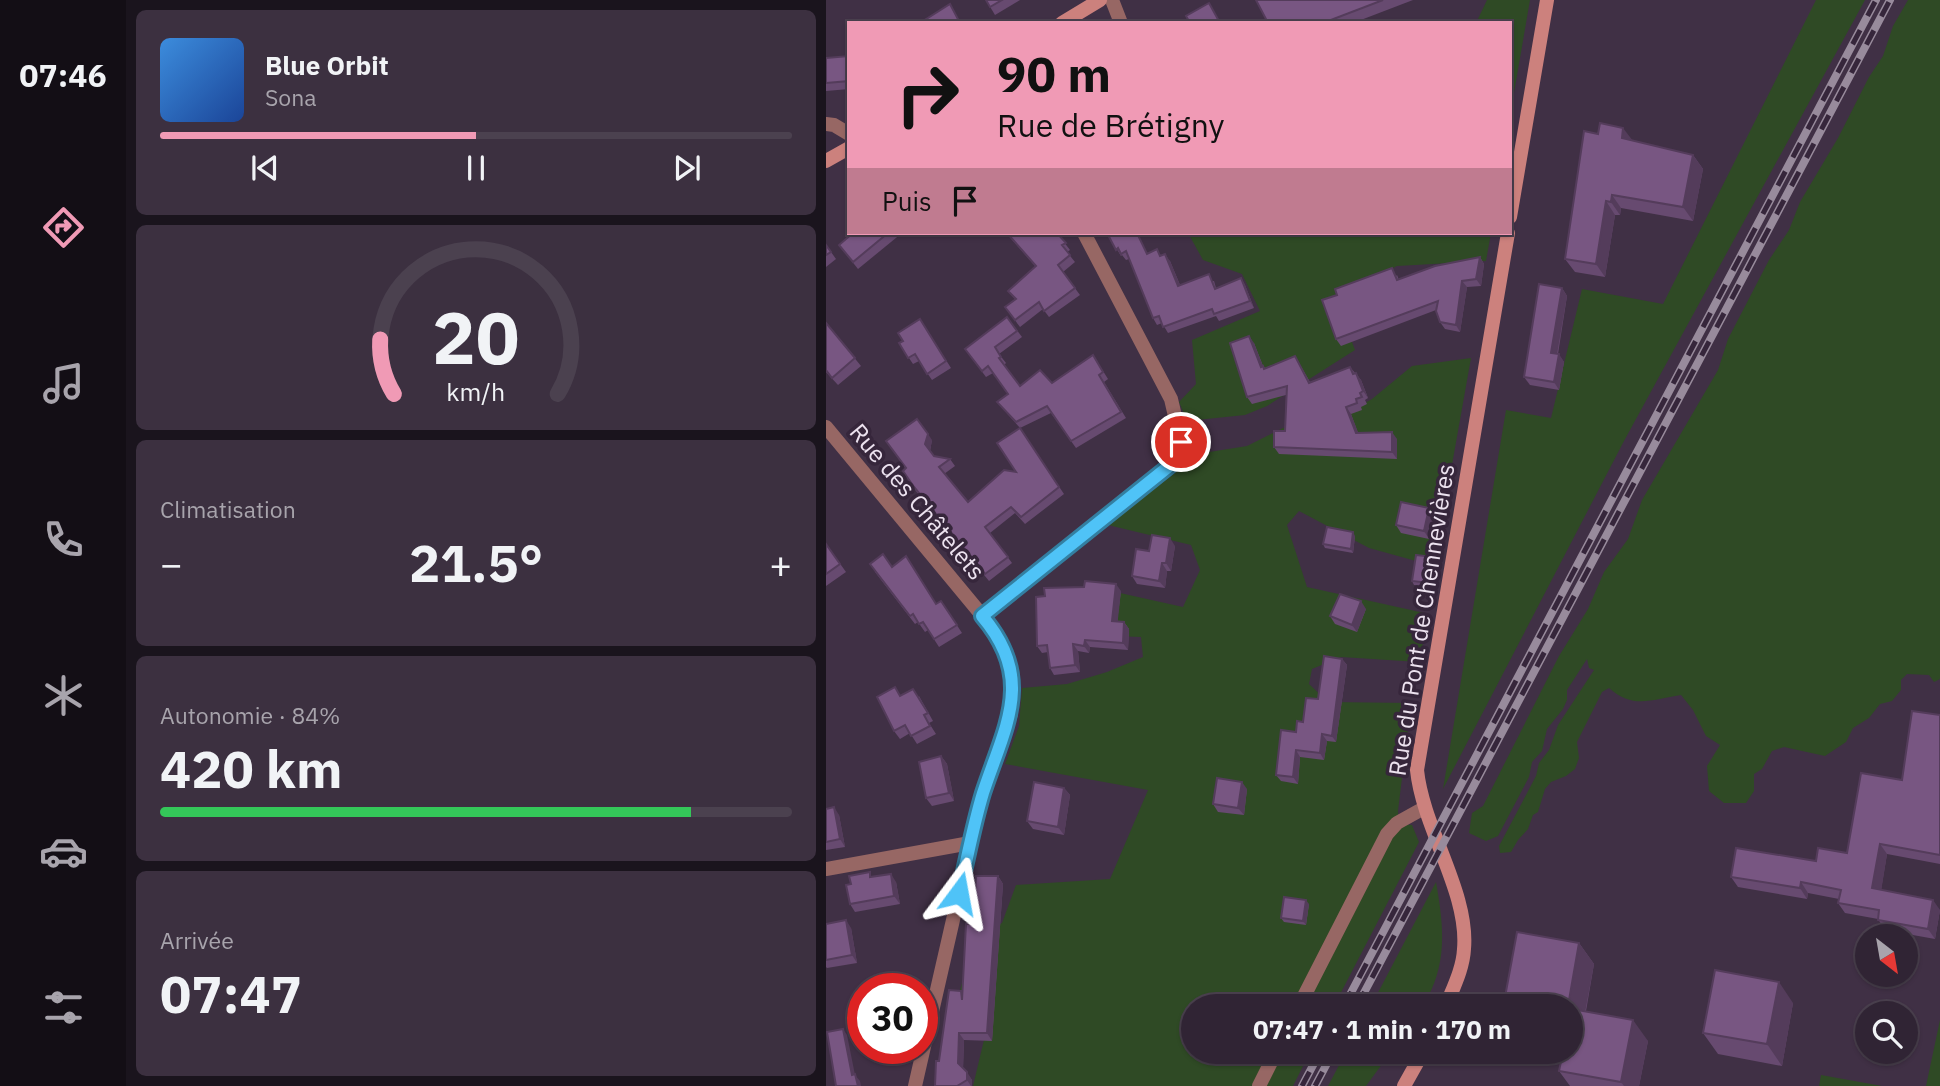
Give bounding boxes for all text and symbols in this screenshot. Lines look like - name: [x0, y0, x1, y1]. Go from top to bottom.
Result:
- text: 90 m: [997, 42, 1111, 105]
- text: Blue Orbit: [265, 48, 389, 82]
- icon: right: [882, 49, 973, 140]
- text: 07:46: [19, 54, 107, 96]
- text: Sona: [265, 82, 317, 112]
- text: Rue de Brétigny: [997, 104, 1225, 146]
- icon: previous: [246, 149, 284, 187]
- icon: pause: [457, 149, 495, 187]
- icon: next: [668, 149, 706, 187]
- icon: arrive: [946, 182, 984, 220]
- text: Puis: [882, 184, 932, 218]
- icon: directions: [39, 203, 88, 252]
- text: 20: [432, 289, 520, 384]
- icon: music: [39, 359, 88, 408]
- text: km/h: [447, 375, 505, 408]
- pin: [1151, 412, 1211, 472]
- street label: Rue des Châtelets: [843, 416, 993, 586]
- icon: arrive: [1162, 423, 1200, 461]
- street label: Rue du Pont de Chennevières: [1381, 462, 1461, 778]
- text: Climatisation: [160, 494, 296, 524]
- icon: phone: [39, 515, 88, 564]
- text: 21.5°: [409, 529, 543, 596]
- text: −: [160, 539, 183, 588]
- text: +: [769, 539, 792, 588]
- icon: climate: [39, 671, 88, 720]
- text: Autonomie · 84%: [160, 700, 340, 730]
- text: 420 km: [160, 735, 342, 802]
- icon: car: [39, 827, 88, 876]
- position arrow: [922, 856, 996, 930]
- north arrow: [1855, 924, 1918, 987]
- map controls: [1855, 924, 1918, 1064]
- text: Arrivée: [160, 925, 234, 955]
- text: 07:47: [160, 960, 302, 1027]
- speed limit sign: 30: [847, 973, 938, 1064]
- icon: filters: [39, 983, 88, 1032]
- button: search: [1855, 1001, 1918, 1064]
- text: 07:47 · 1 min · 170 m: [1253, 1012, 1511, 1046]

